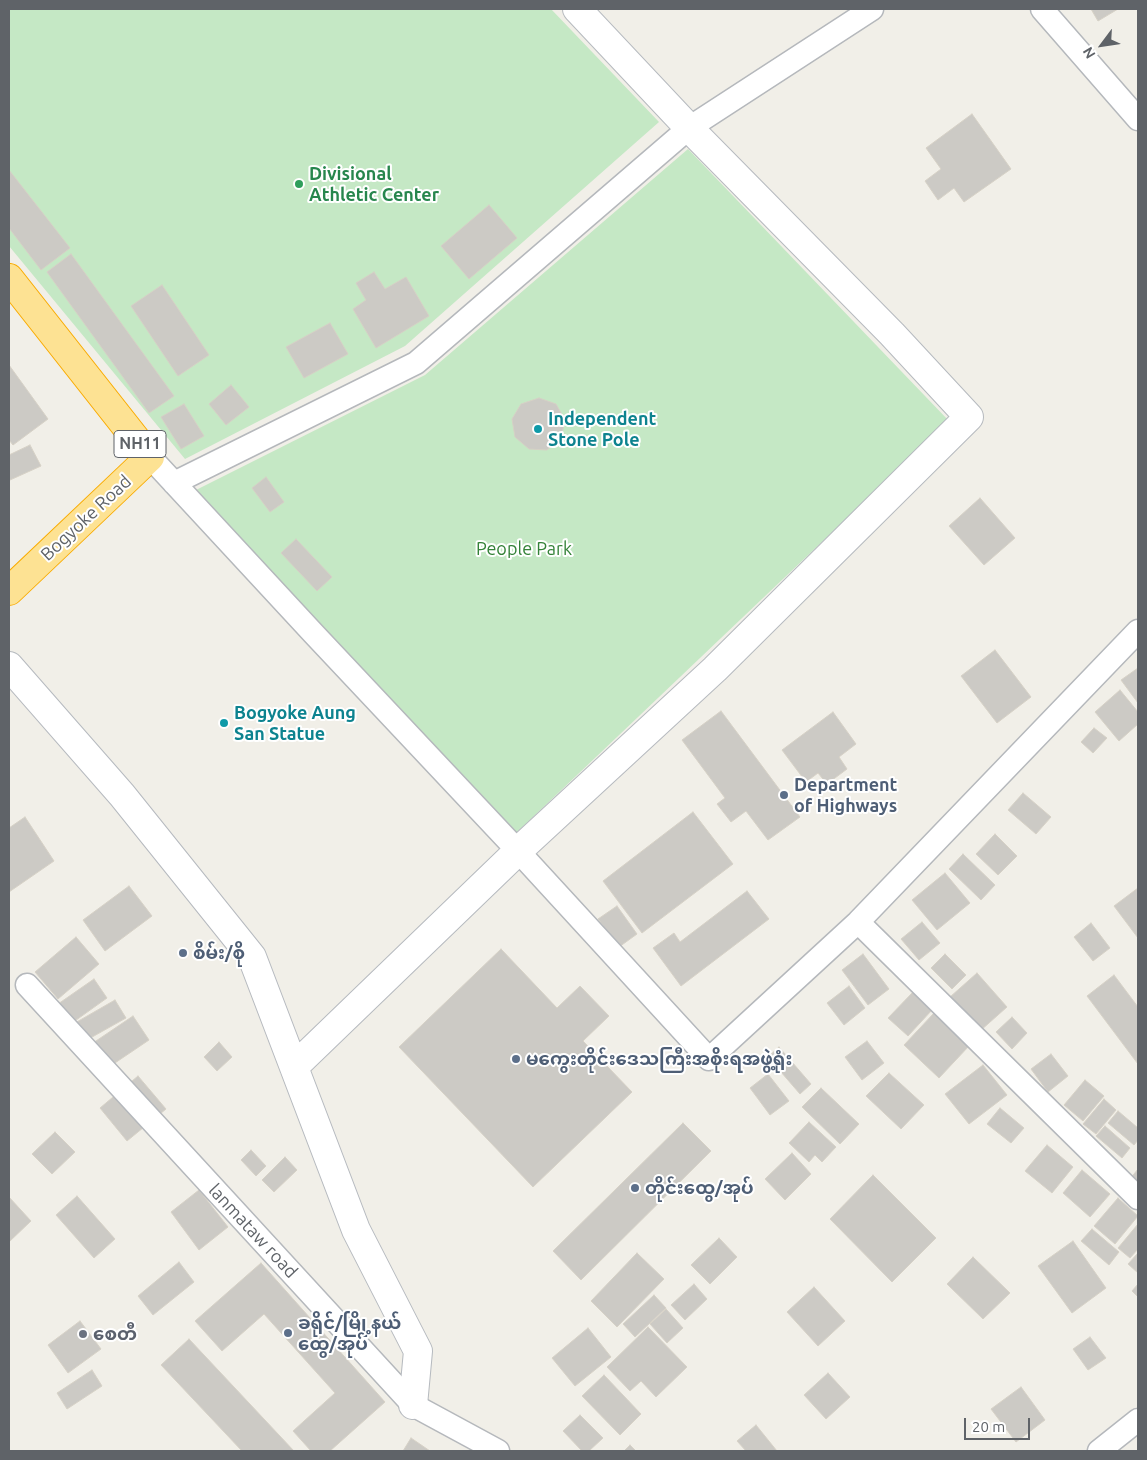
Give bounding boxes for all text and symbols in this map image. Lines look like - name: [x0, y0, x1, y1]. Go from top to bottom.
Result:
- north arrow: [1077, 20, 1127, 70]
- text: N: [1080, 44, 1099, 61]
- place label: Divisional Athletic Center: [309, 163, 439, 205]
- marker: Divisional Athletic Center: [293, 178, 305, 190]
- place label: Independent Stone Pole: [548, 408, 656, 450]
- marker: Independent Stone Pole: [532, 423, 544, 435]
- road number: NH11: [114, 430, 166, 458]
- street label: Bogyoke Road: [36, 471, 136, 565]
- park label: People Park: [476, 538, 572, 560]
- place label: Bogyoke Aung San Statue: [234, 702, 356, 744]
- marker: Bogyoke Aung San Statue: [218, 717, 230, 729]
- place label: Department of Highways: [794, 774, 897, 816]
- marker: Department of Highways: [778, 789, 790, 801]
- place label: စိမ်း/စို: [193, 942, 245, 964]
- marker: စိမ်း/စို: [177, 947, 189, 959]
- place label: မကွေးတိုင်းဒေသကြီးအစိုးရအဖွဲ့ရုံး: [526, 1048, 792, 1070]
- marker: မကွေးတိုင်းဒေသကြီးအစိုးရအဖွဲ့ရုံး: [510, 1053, 522, 1065]
- place label: တိုင်းထွေ/အုပ်: [645, 1177, 753, 1199]
- street label: lanmataw road: [204, 1180, 302, 1282]
- marker: တိုင်းထွေ/အုပ်: [629, 1182, 641, 1194]
- place label: ခရိုင်/မြို့နယ် ထွေ/အုပ်: [298, 1312, 401, 1355]
- place label: စေတီ: [93, 1323, 137, 1345]
- marker: ခရိုင်/မြို့နယ် ထွေ/အုပ်: [282, 1327, 294, 1339]
- marker: စေတီ: [77, 1328, 89, 1340]
- scale bar: [967, 1408, 1033, 1440]
- text: 20 m: [972, 1418, 1005, 1435]

